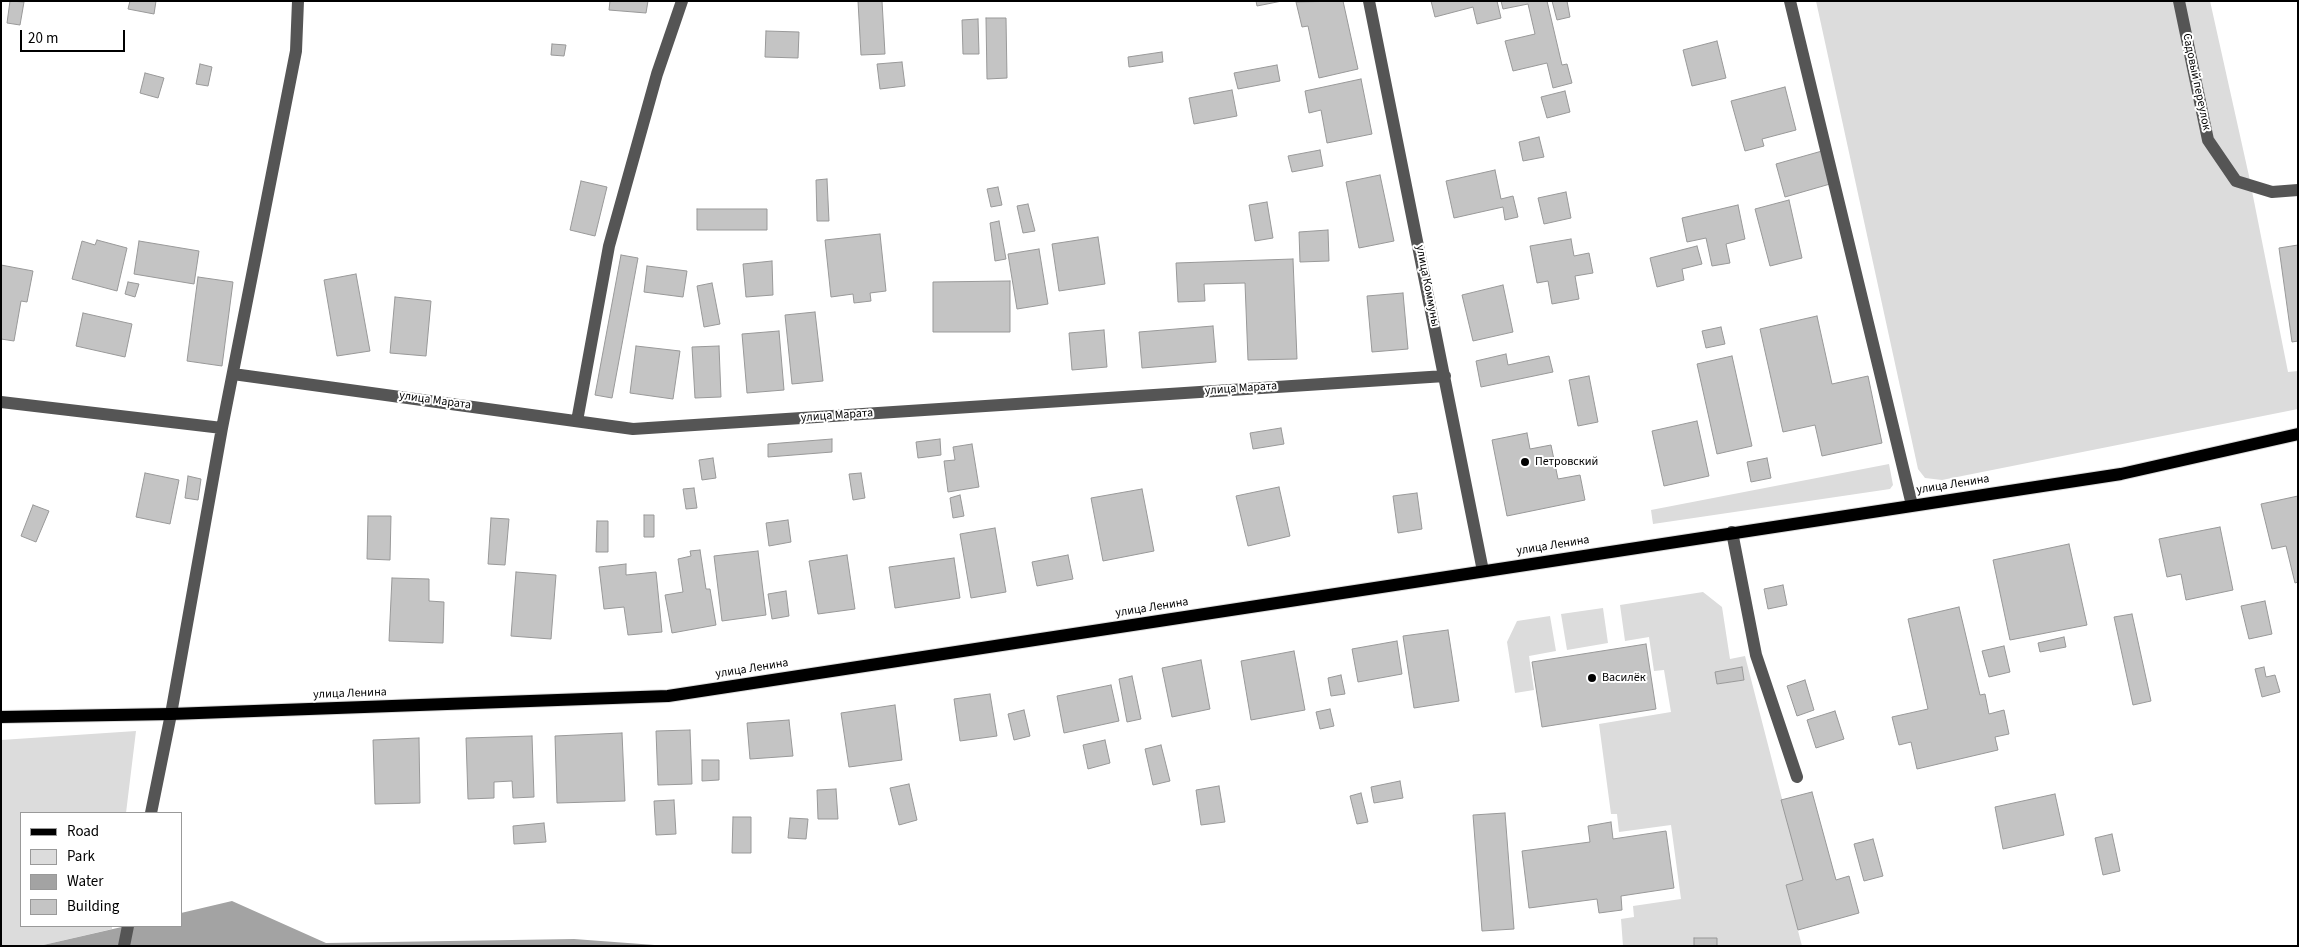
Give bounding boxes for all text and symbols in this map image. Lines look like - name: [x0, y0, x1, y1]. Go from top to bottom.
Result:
- scale bar: [22, 20, 128, 52]
- text: 20 m: [28, 28, 58, 49]
- street label: Садовый переулок: [2179, 32, 2213, 132]
- street label: улица Коммуны: [1412, 244, 1442, 328]
- street label: улица Марата: [1204, 379, 1278, 399]
- street label: улица Марата: [398, 389, 472, 413]
- street label: улица Марата: [800, 406, 874, 426]
- place label: Петровский: [1535, 455, 1598, 469]
- marker: Петровский: [1519, 456, 1531, 468]
- street label: улица Ленина: [1915, 472, 1991, 498]
- street label: улица Ленина: [1515, 533, 1591, 559]
- street label: улица Ленина: [1114, 595, 1190, 621]
- street label: улица Ленина: [714, 656, 790, 682]
- place label: Василёк: [1602, 671, 1646, 685]
- marker: Василёк: [1586, 672, 1598, 684]
- street label: улица Ленина: [313, 686, 387, 702]
- legend: [20, 812, 182, 927]
- text: Road: [67, 821, 99, 842]
- text: Park: [67, 846, 95, 867]
- text: Water: [67, 871, 103, 892]
- text: Building: [67, 896, 119, 917]

